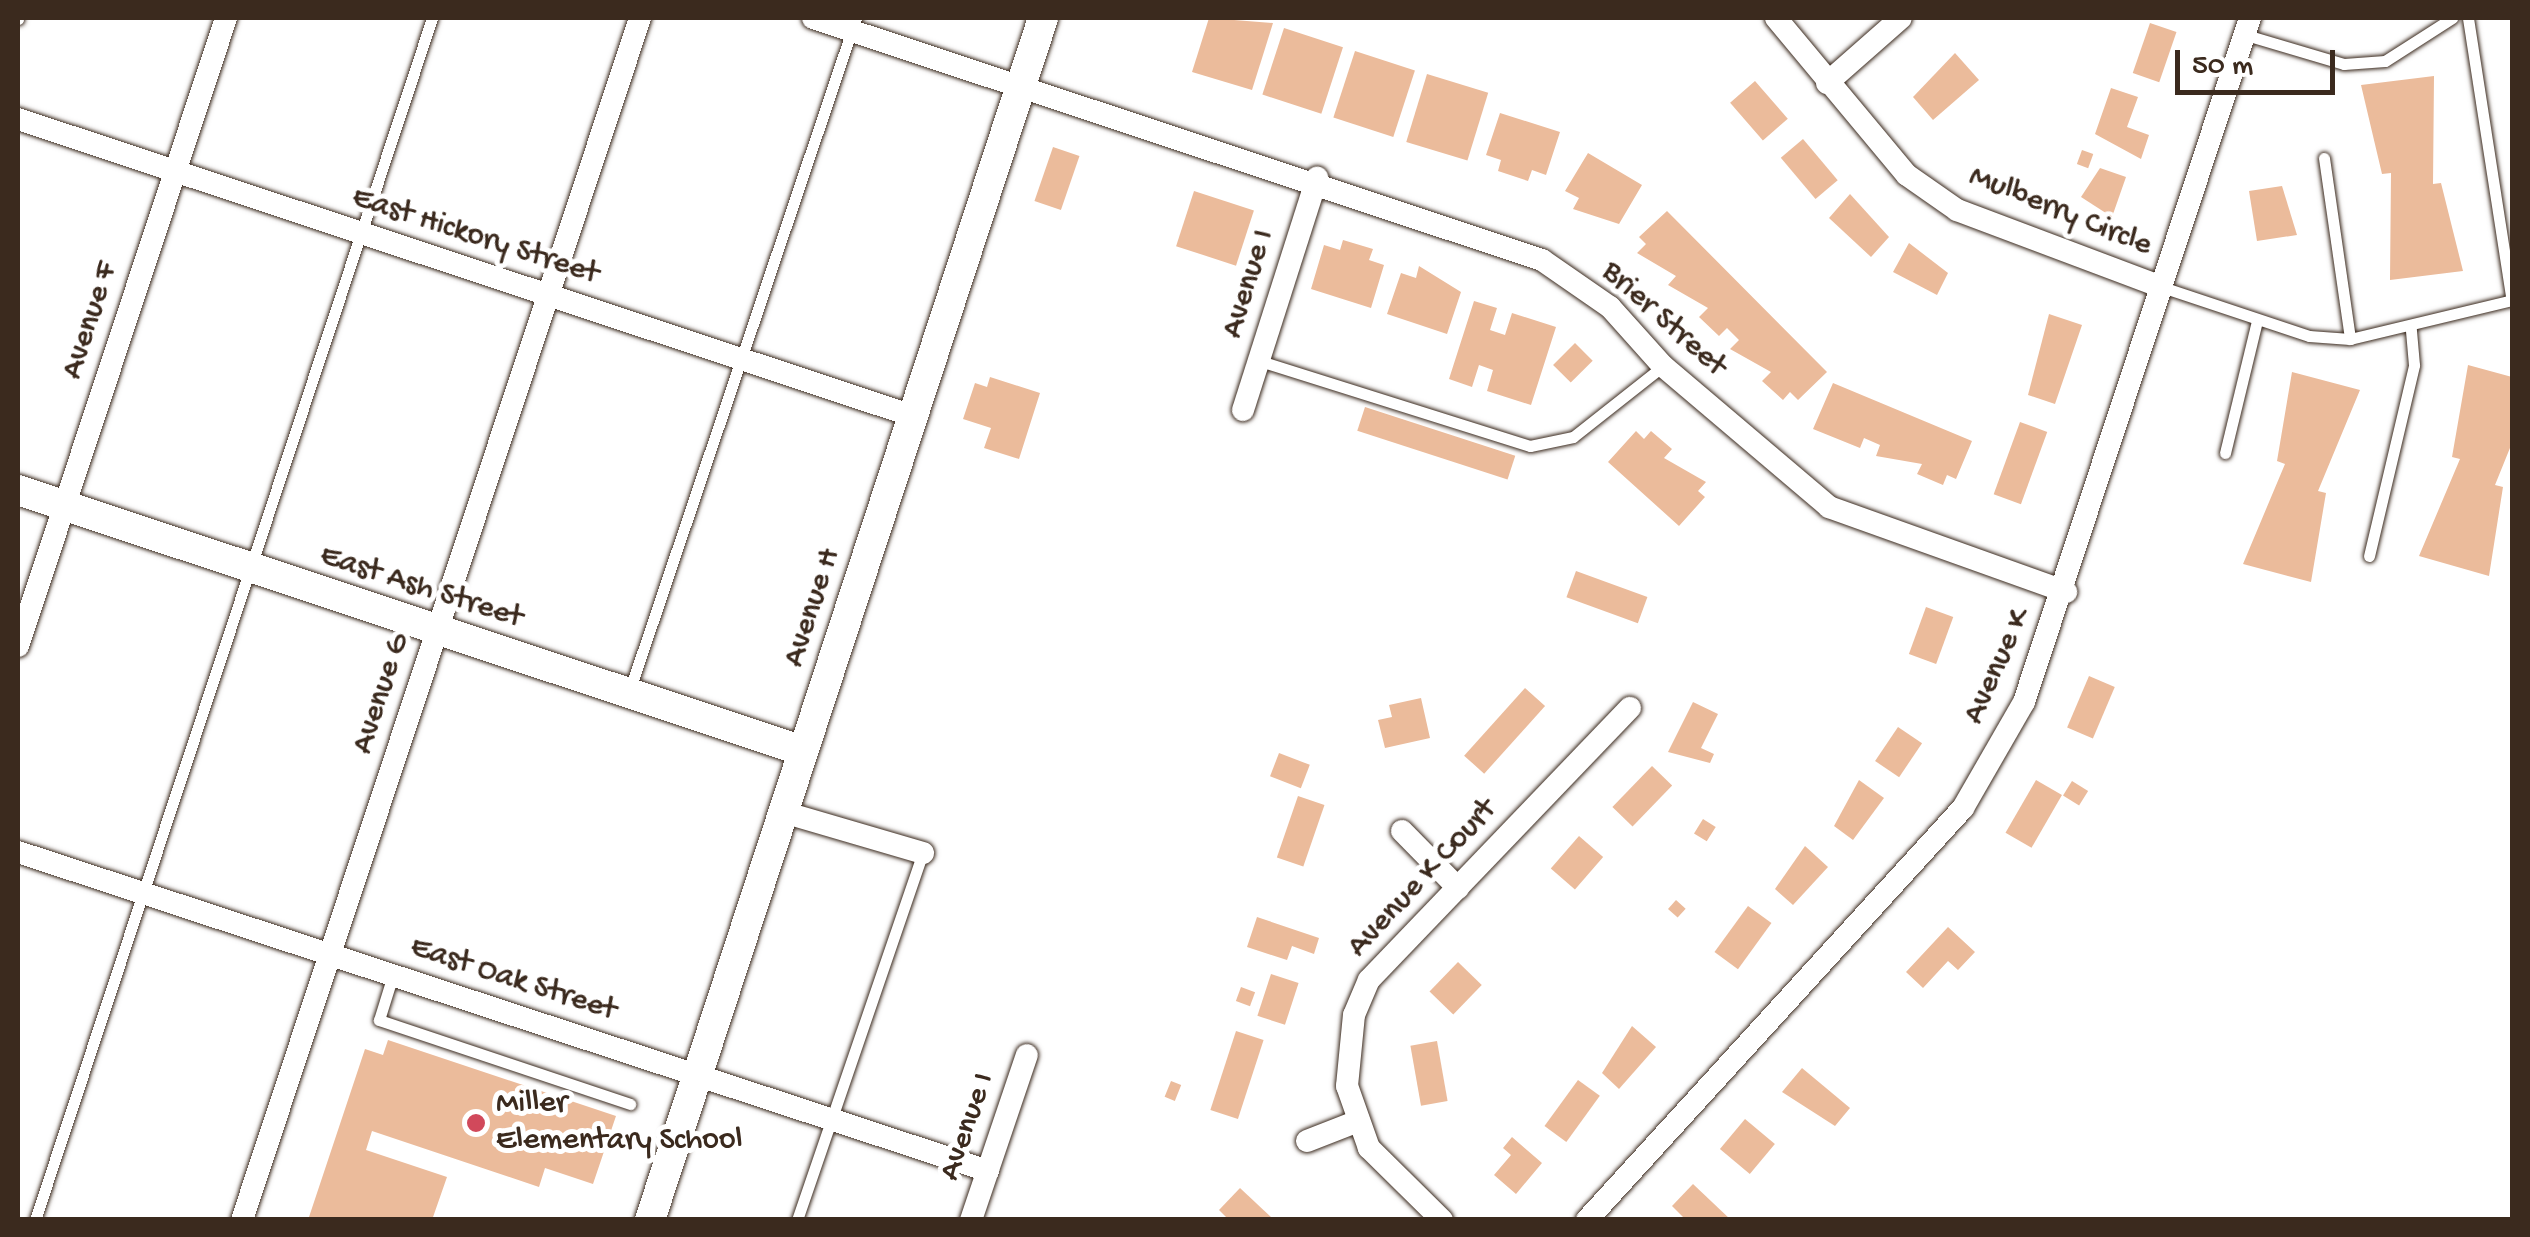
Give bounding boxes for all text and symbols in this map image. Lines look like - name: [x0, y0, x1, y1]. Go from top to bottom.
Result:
- scale bar: [2180, 30, 2340, 92]
- text: 50 m: [2192, 50, 2253, 85]
- street label: Mulberry Circle: [1963, 158, 2157, 266]
- street label: East Hickory Street: [347, 179, 603, 295]
- street label: Avenue I: [1214, 225, 1284, 343]
- street label: Brier Street: [1592, 254, 1734, 386]
- street label: Avenue F: [54, 258, 128, 384]
- street label: East Ash Street: [315, 537, 527, 639]
- street label: Avenue H: [776, 544, 850, 672]
- street label: Avenue K: [1956, 604, 2040, 730]
- street label: Avenue G: [345, 629, 419, 759]
- street label: Avenue K Court: [1340, 792, 1506, 966]
- street label: East Oak Street: [405, 929, 621, 1031]
- street label: Avenue I: [932, 1068, 1004, 1186]
- place label: Miller Elementary School: [496, 1086, 743, 1161]
- marker: Miller Elementary School: [465, 1112, 487, 1134]

